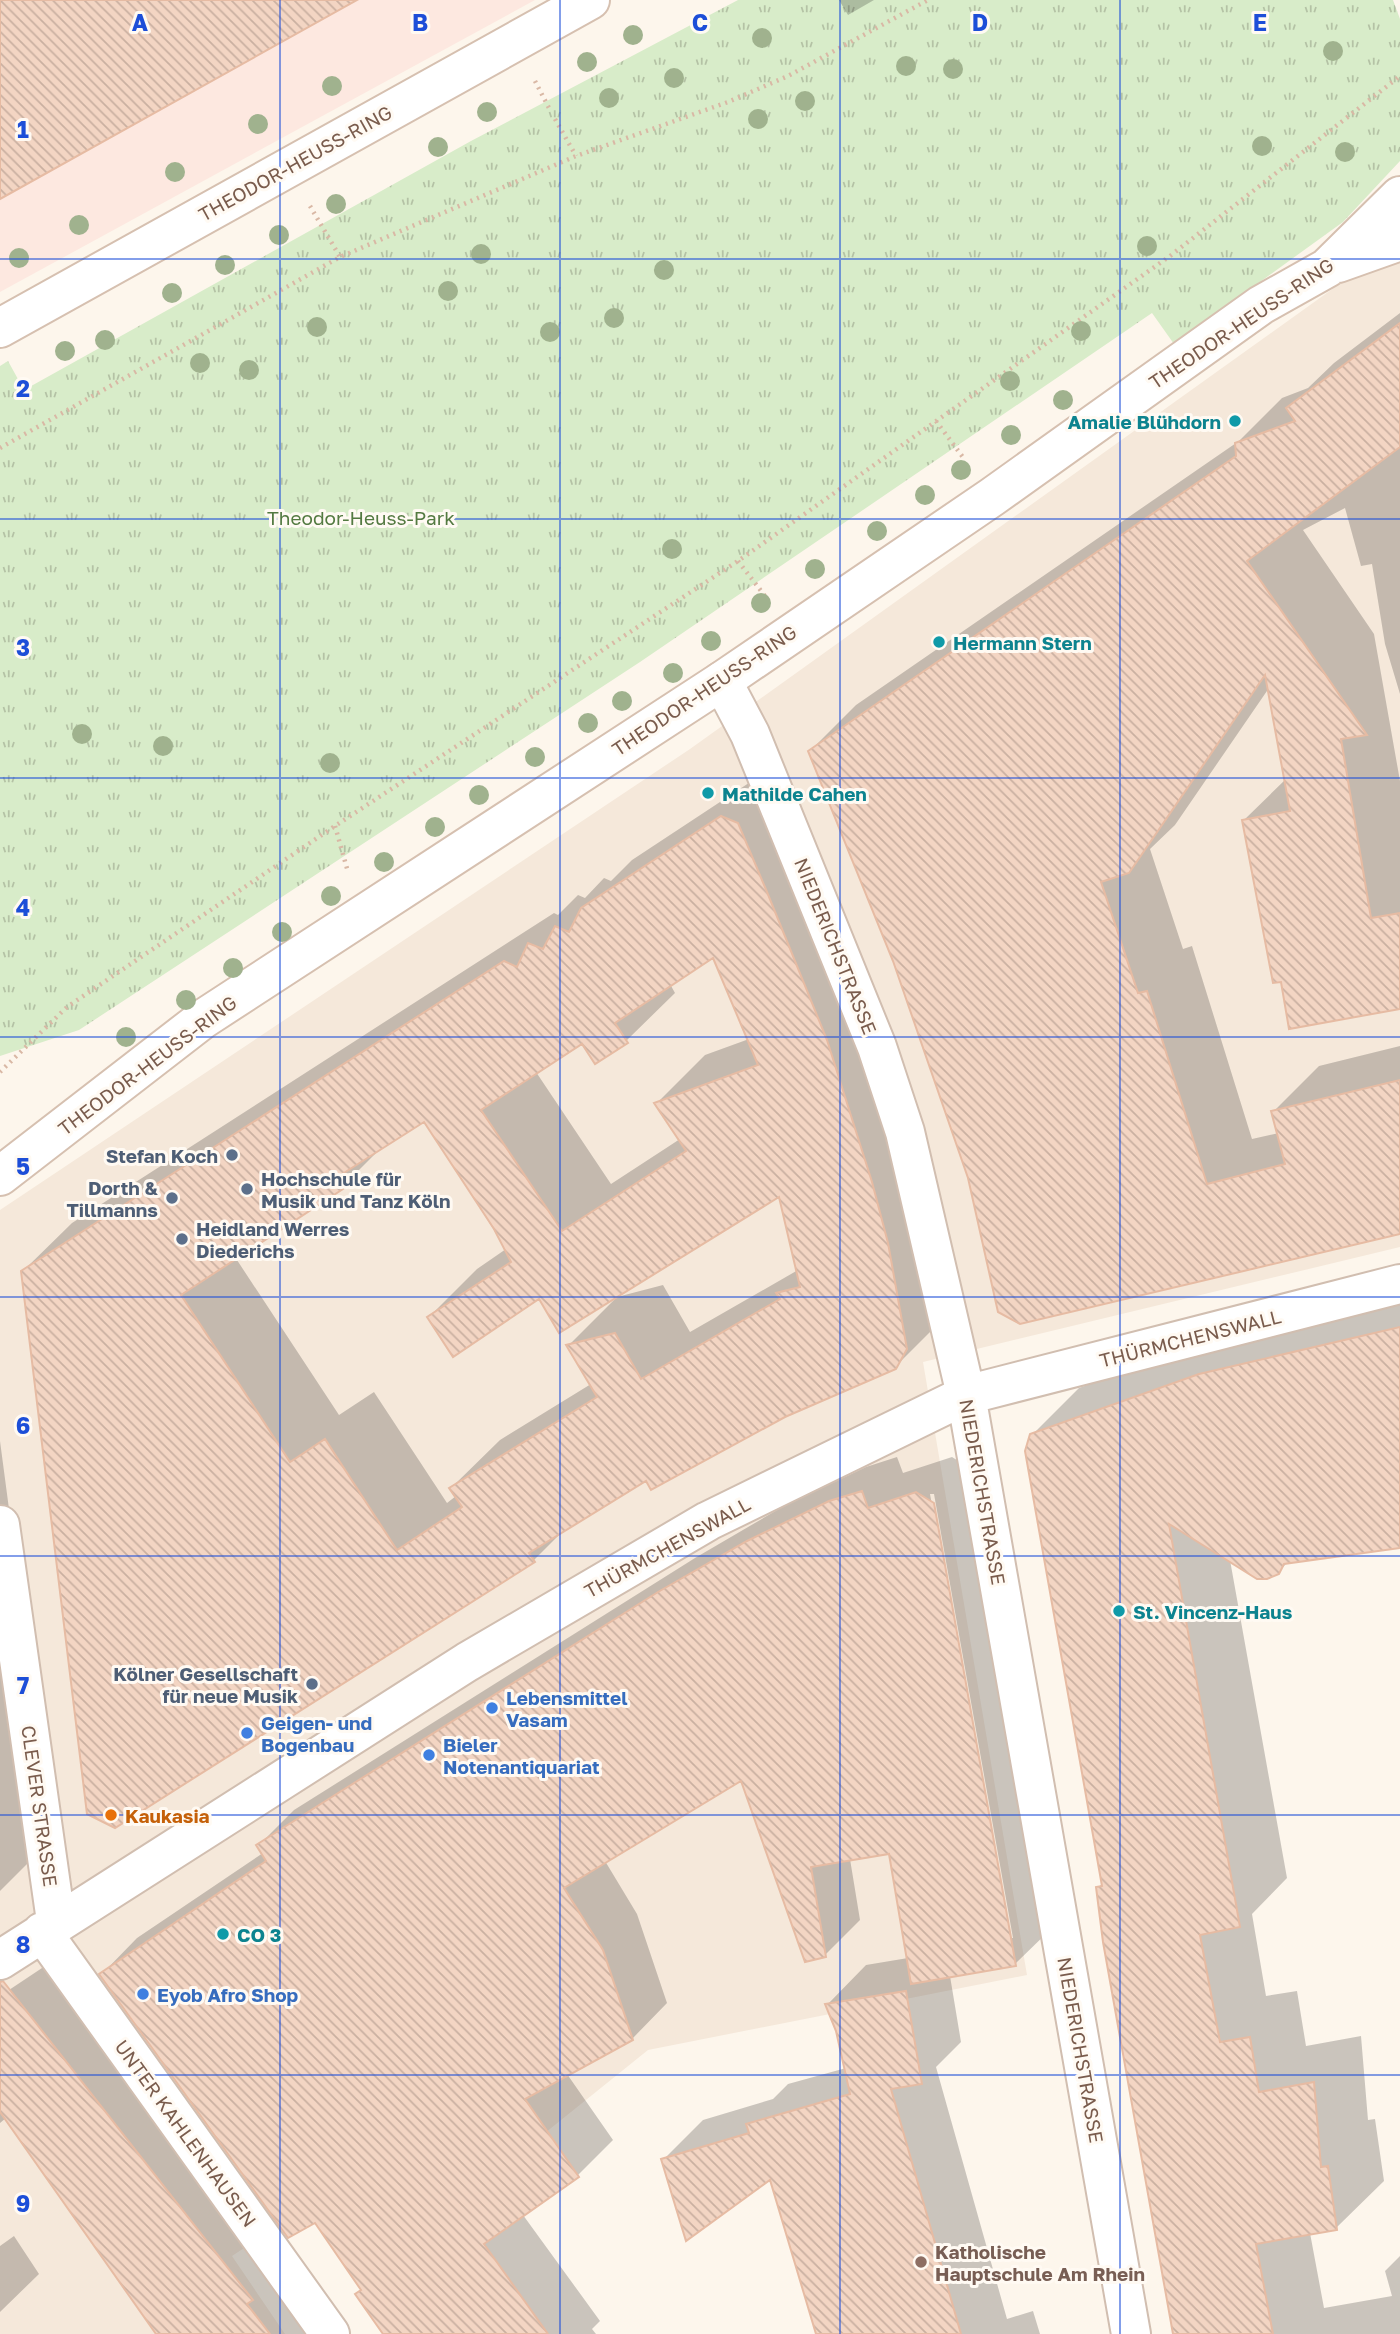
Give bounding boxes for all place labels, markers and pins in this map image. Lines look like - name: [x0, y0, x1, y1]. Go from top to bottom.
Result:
- place label: Amalie Blühdorn: [1068, 410, 1221, 433]
- marker: Amalie Blühdorn: [1227, 413, 1243, 429]
- place label: Hermann Stern: [953, 631, 1092, 654]
- marker: Hermann Stern: [931, 634, 947, 650]
- place label: Mathilde Cahen: [722, 782, 867, 805]
- marker: Mathilde Cahen: [700, 785, 716, 801]
- place label: Stefan Koch: [106, 1144, 218, 1167]
- marker: Stefan Koch: [224, 1147, 240, 1163]
- place label: Hochschule für Musik und Tanz Köln: [261, 1167, 451, 1212]
- place label: Dorth & Tillmanns: [66, 1176, 158, 1221]
- marker: Hochschule für Musik und Tanz Köln: [239, 1181, 255, 1197]
- marker: Dorth & Tillmanns: [164, 1190, 180, 1206]
- place label: Heidland Werres Diederichs: [196, 1217, 350, 1262]
- marker: Heidland Werres Diederichs: [174, 1231, 190, 1247]
- place label: St. Vincenz-Haus: [1133, 1600, 1293, 1623]
- marker: St. Vincenz-Haus: [1111, 1603, 1127, 1619]
- place label: Kölner Gesellschaft für neue Musik: [113, 1662, 298, 1707]
- marker: Kölner Gesellschaft für neue Musik: [304, 1676, 320, 1692]
- place label: Lebensmittel Vasam: [506, 1686, 628, 1731]
- marker: Lebensmittel Vasam: [484, 1700, 500, 1716]
- place label: Geigen- und Bogenbau: [261, 1711, 372, 1756]
- marker: Geigen- und Bogenbau: [239, 1725, 255, 1741]
- place label: Bieler Notenantiquariat: [443, 1733, 600, 1778]
- marker: Bieler Notenantiquariat: [421, 1747, 437, 1763]
- place label: Kaukasia: [125, 1804, 210, 1827]
- marker: Kaukasia: [103, 1807, 119, 1823]
- place label: CO 3: [237, 1923, 281, 1946]
- marker: CO 3: [215, 1926, 231, 1942]
- place label: Eyob Afro Shop: [157, 1983, 299, 2006]
- marker: Eyob Afro Shop: [135, 1986, 151, 2002]
- place label: Katholische Hauptschule Am Rhein: [935, 2240, 1145, 2285]
- marker: Katholische Hauptschule Am Rhein: [913, 2254, 929, 2270]

